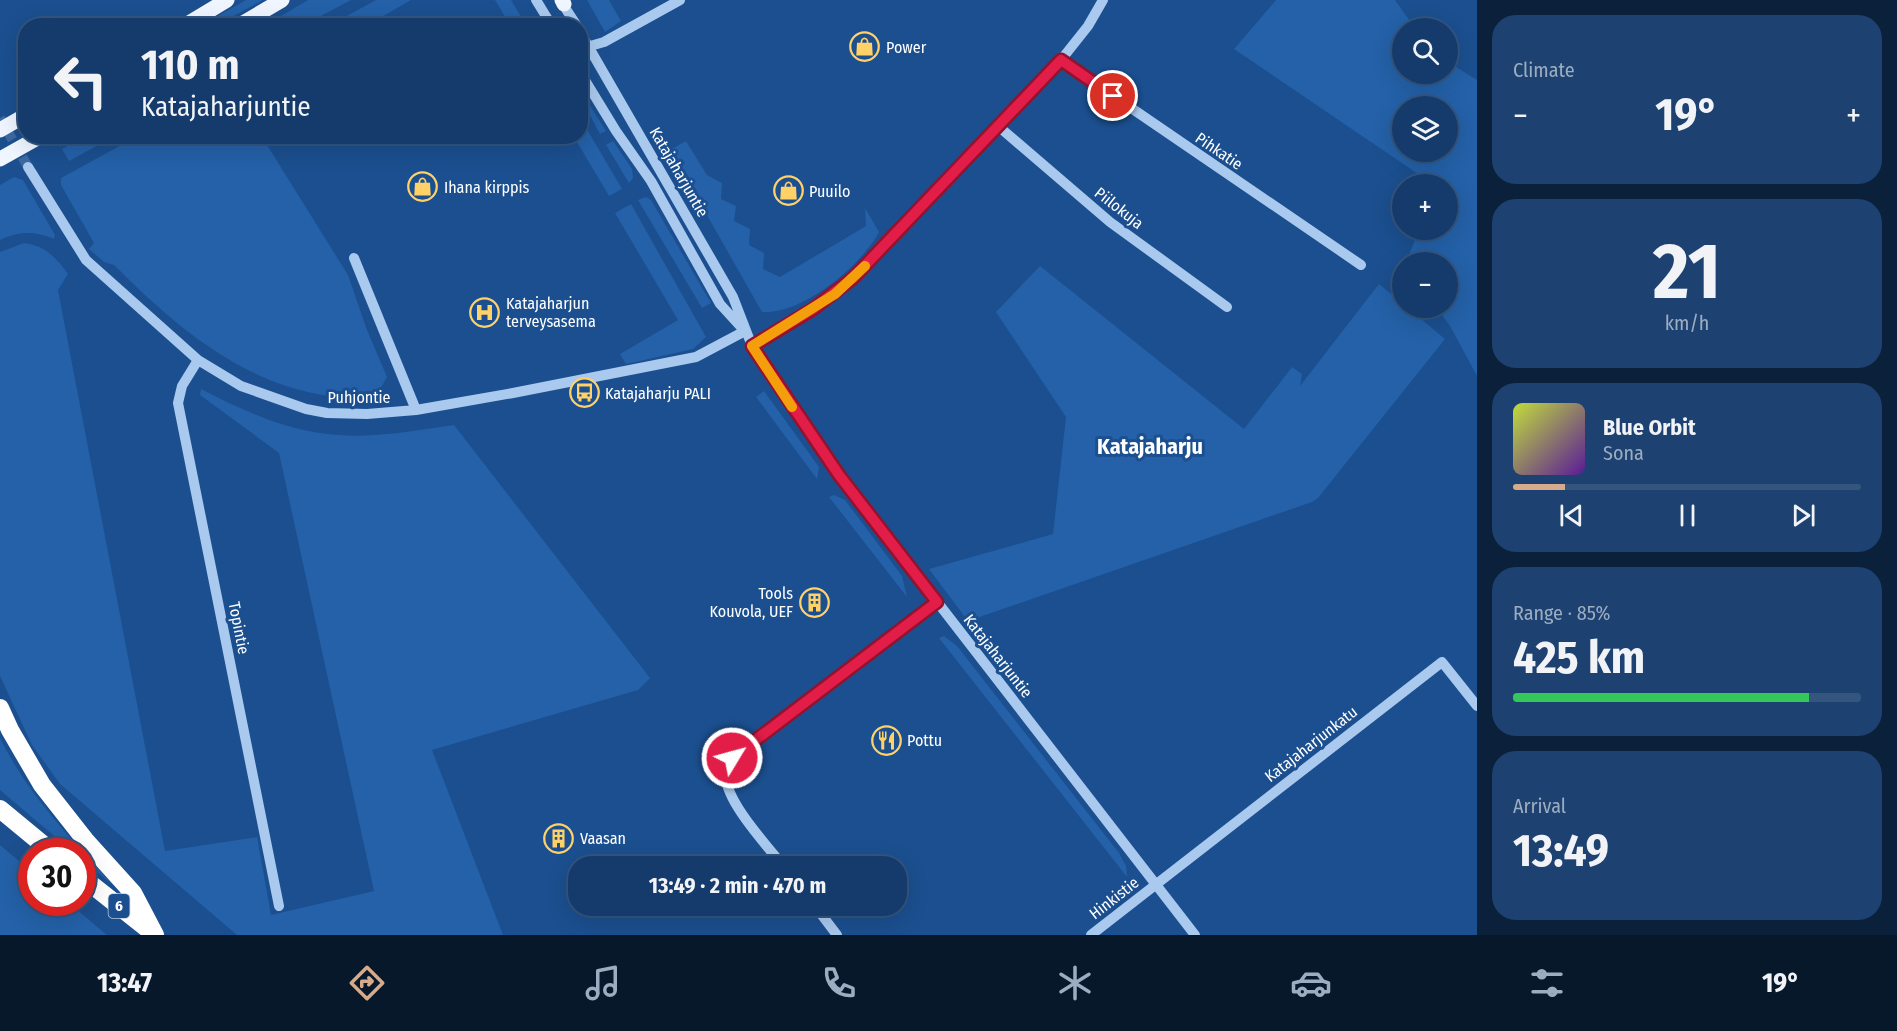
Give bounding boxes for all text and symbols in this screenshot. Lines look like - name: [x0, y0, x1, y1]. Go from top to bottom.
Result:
- map controls: [1392, 18, 1458, 318]
- button: search: [1392, 18, 1458, 84]
- shop icon: Power: [849, 31, 881, 63]
- place label: Power: [886, 38, 927, 57]
- text: 110 m: [141, 40, 240, 90]
- icon: left: [42, 42, 120, 120]
- text: Climate: [1513, 58, 1575, 82]
- pin: [1087, 70, 1138, 121]
- icon: arrive: [1096, 79, 1129, 112]
- text: 19°: [1655, 88, 1719, 142]
- text: Katajaharjuntie: [141, 91, 311, 123]
- button: layers: [1392, 96, 1458, 162]
- text: −: [1513, 96, 1528, 136]
- text: +: [1846, 96, 1861, 136]
- street label: Katajaharjuntie: [646, 124, 712, 220]
- street label: Pihkatie: [1192, 128, 1246, 174]
- shop icon: Ihana kirppis: [407, 171, 439, 203]
- button: +: [1392, 174, 1458, 240]
- shop icon: Puuilo: [772, 175, 804, 207]
- place label: Ihana kirppis: [444, 178, 530, 197]
- place label: Puuilo: [809, 182, 850, 201]
- street label: Piilokuja: [1091, 183, 1147, 233]
- text: 21: [1653, 225, 1721, 319]
- button: −: [1392, 252, 1458, 318]
- place label: Katajaharjun terveysasema: [506, 294, 596, 331]
- hospital icon: Katajaharjun terveysasema: [469, 296, 501, 328]
- text: km/h: [1665, 311, 1709, 335]
- bus stop icon: Katajaharju PALI: [568, 377, 600, 409]
- place label: Katajaharju PALI: [605, 384, 711, 403]
- street label: Puhjontie: [328, 388, 391, 407]
- text: Blue Orbit: [1603, 414, 1696, 441]
- district label: Katajaharju: [1097, 433, 1203, 460]
- text: Sona: [1603, 441, 1644, 465]
- icon: previous: [1555, 499, 1588, 532]
- icon: pause: [1671, 499, 1704, 532]
- icon: next: [1787, 499, 1820, 532]
- place label: Tools Kouvola, UEF: [709, 584, 793, 621]
- building icon: Tools Kouvola, UEF: [798, 586, 830, 618]
- street label: Topintie: [225, 600, 253, 656]
- text: Range · 85%: [1513, 601, 1610, 625]
- street label: Katajaharjuntie: [960, 611, 1037, 702]
- text: 425 km: [1513, 631, 1645, 685]
- street label: Katajaharjunkatu: [1261, 702, 1361, 786]
- restaurant icon: Pottu: [870, 724, 902, 756]
- position arrow: [700, 726, 764, 790]
- place label: Pottu: [907, 731, 942, 750]
- text: Arrival: [1513, 794, 1566, 818]
- building icon: Vaasan: [543, 822, 575, 854]
- text: 13:49: [1513, 824, 1609, 878]
- place label: Vaasan: [580, 829, 626, 848]
- speed limit sign: 30: [18, 838, 96, 916]
- text: 13:49 · 2 min · 470 m: [649, 872, 826, 899]
- street label: Hinkistie: [1085, 873, 1143, 923]
- road number: 6: [108, 894, 130, 918]
- icon: directions: [346, 962, 388, 1004]
- icon: music: [582, 962, 624, 1004]
- icon: phone: [818, 962, 860, 1004]
- icon: climate: [1054, 962, 1096, 1004]
- icon: car: [1290, 962, 1332, 1004]
- icon: filters: [1526, 962, 1568, 1004]
- text: 13:47: [97, 967, 152, 999]
- text: 19°: [1762, 967, 1800, 999]

